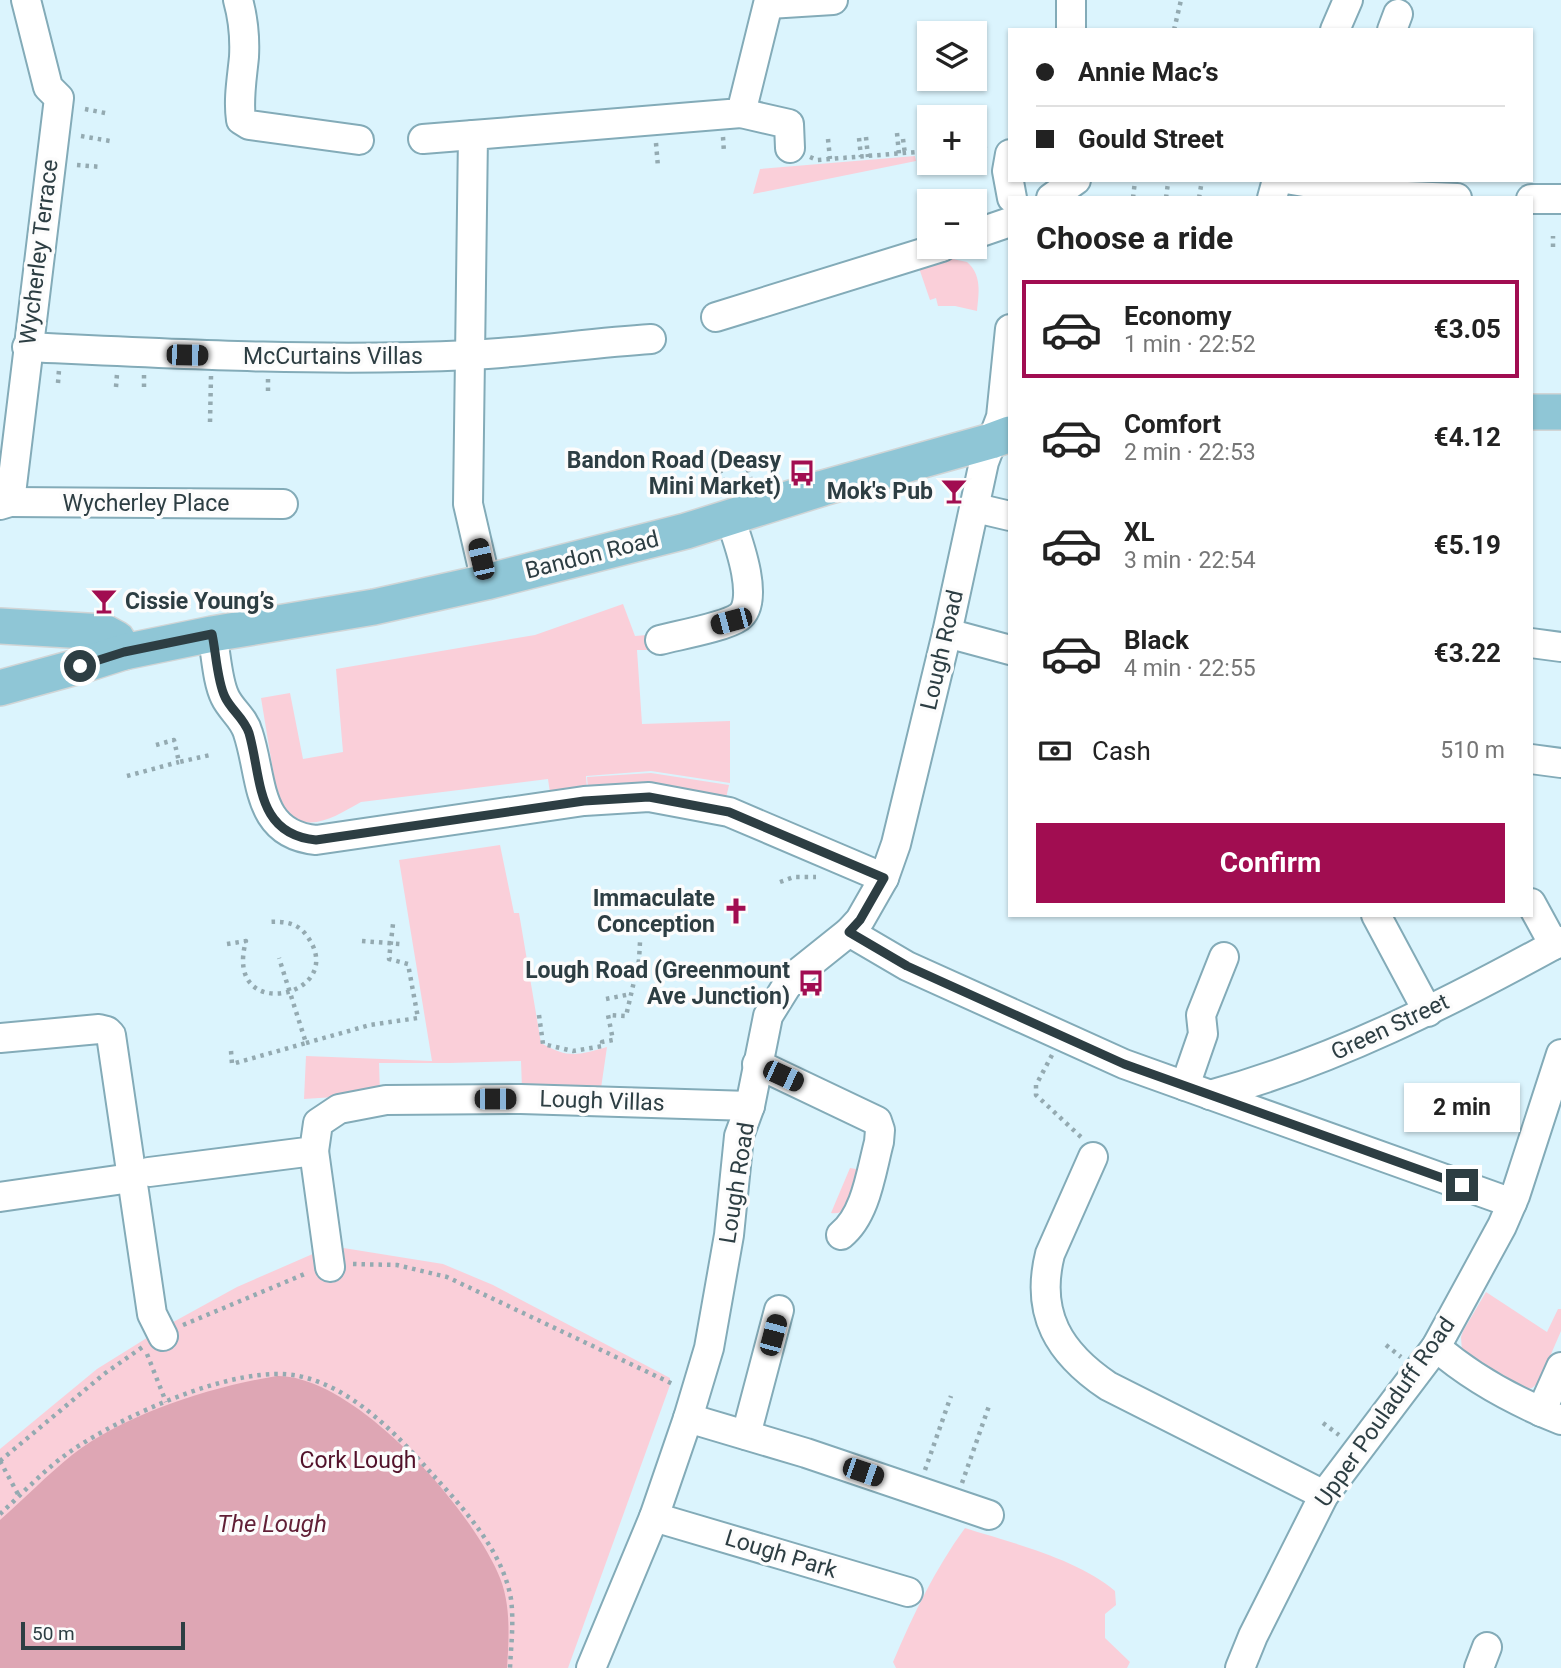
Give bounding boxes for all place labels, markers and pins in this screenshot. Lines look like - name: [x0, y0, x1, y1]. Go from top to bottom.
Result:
- place label: Bandon Road (Deasy Mini Market): [567, 447, 781, 500]
- bus stop icon: Bandon Road (Deasy Mini Market): [787, 458, 817, 488]
- bar icon: Mok's Pub: [939, 476, 969, 506]
- place label: Mok's Pub: [827, 478, 933, 505]
- bar icon: Cissie Young’s: [89, 586, 119, 616]
- place label: Cissie Young’s: [125, 588, 274, 615]
- place label: Immaculate Conception: [593, 885, 715, 938]
- church icon: Immaculate Conception: [721, 896, 751, 926]
- place label: Lough Road (Greenmount Ave Junction): [525, 957, 790, 1010]
- bus stop icon: Lough Road (Greenmount Ave Junction): [796, 968, 826, 998]

